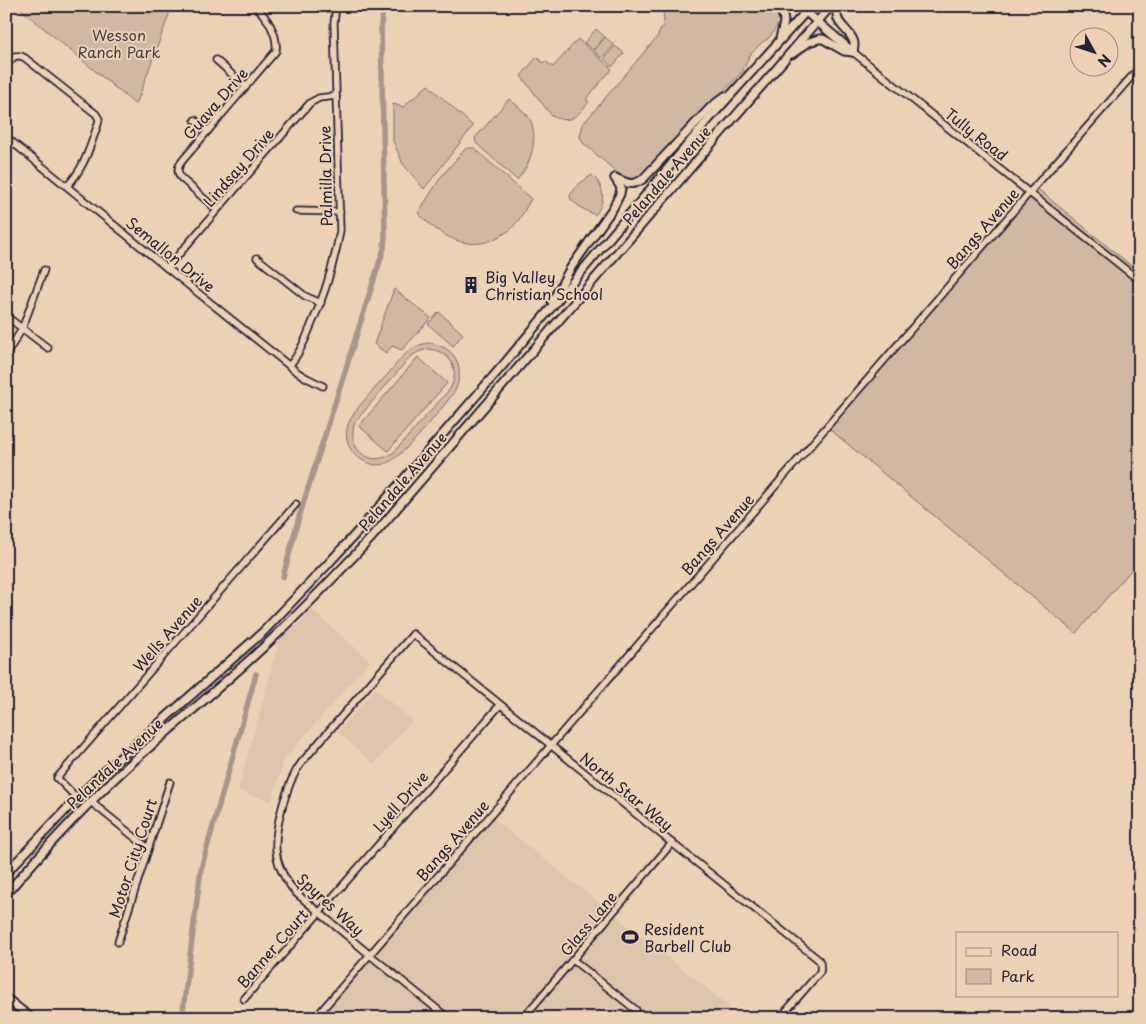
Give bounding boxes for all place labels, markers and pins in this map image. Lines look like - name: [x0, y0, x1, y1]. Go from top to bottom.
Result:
- place label: Big Valley Christian School: [485, 265, 603, 305]
- building icon: Big Valley Christian School: [461, 275, 481, 295]
- place label: Resident Barbell Club: [644, 917, 731, 957]
- sports icon: Resident Barbell Club: [620, 927, 640, 947]

